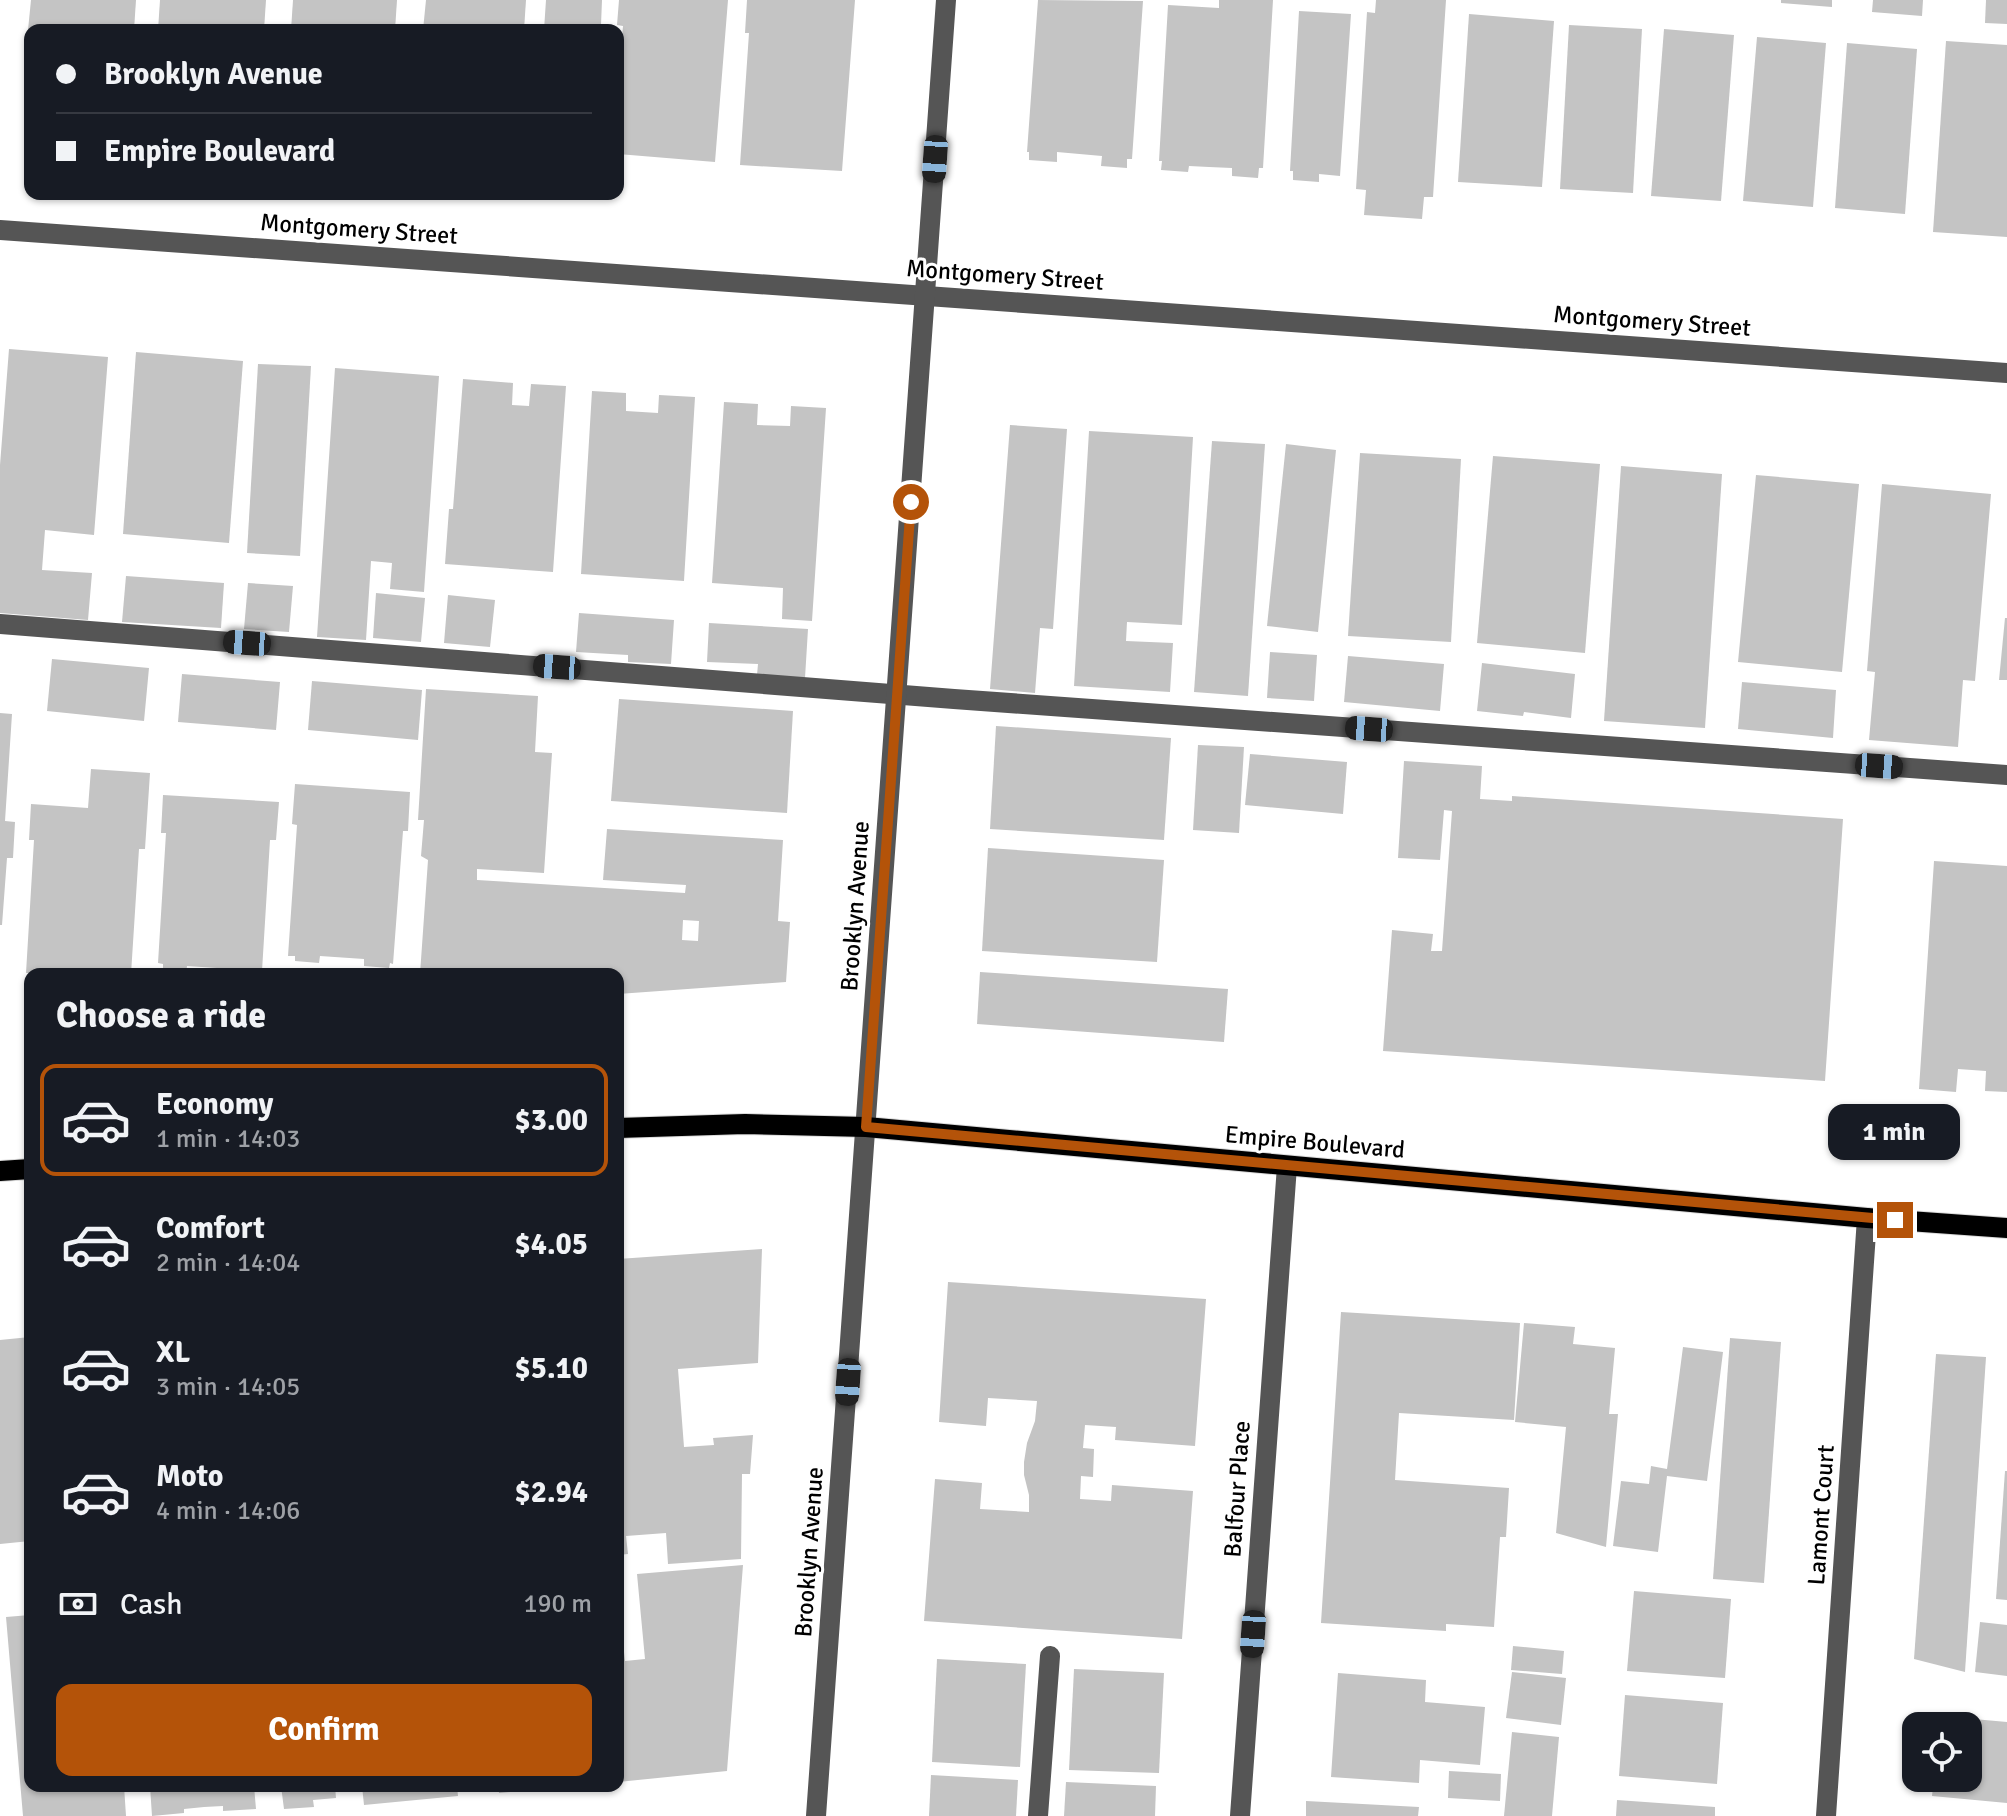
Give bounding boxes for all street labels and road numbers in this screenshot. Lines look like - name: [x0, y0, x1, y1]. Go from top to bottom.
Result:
- street label: Montgomery Street: [259, 207, 459, 251]
- street label: Montgomery Street: [905, 253, 1105, 297]
- street label: Montgomery Street: [1552, 299, 1752, 343]
- street label: Brooklyn Avenue: [834, 820, 876, 992]
- street label: Empire Boulevard: [1224, 1119, 1406, 1165]
- street label: Balfour Place: [1217, 1420, 1257, 1558]
- street label: Lamont Court: [1801, 1444, 1841, 1586]
- street label: Brooklyn Avenue: [788, 1466, 830, 1638]

